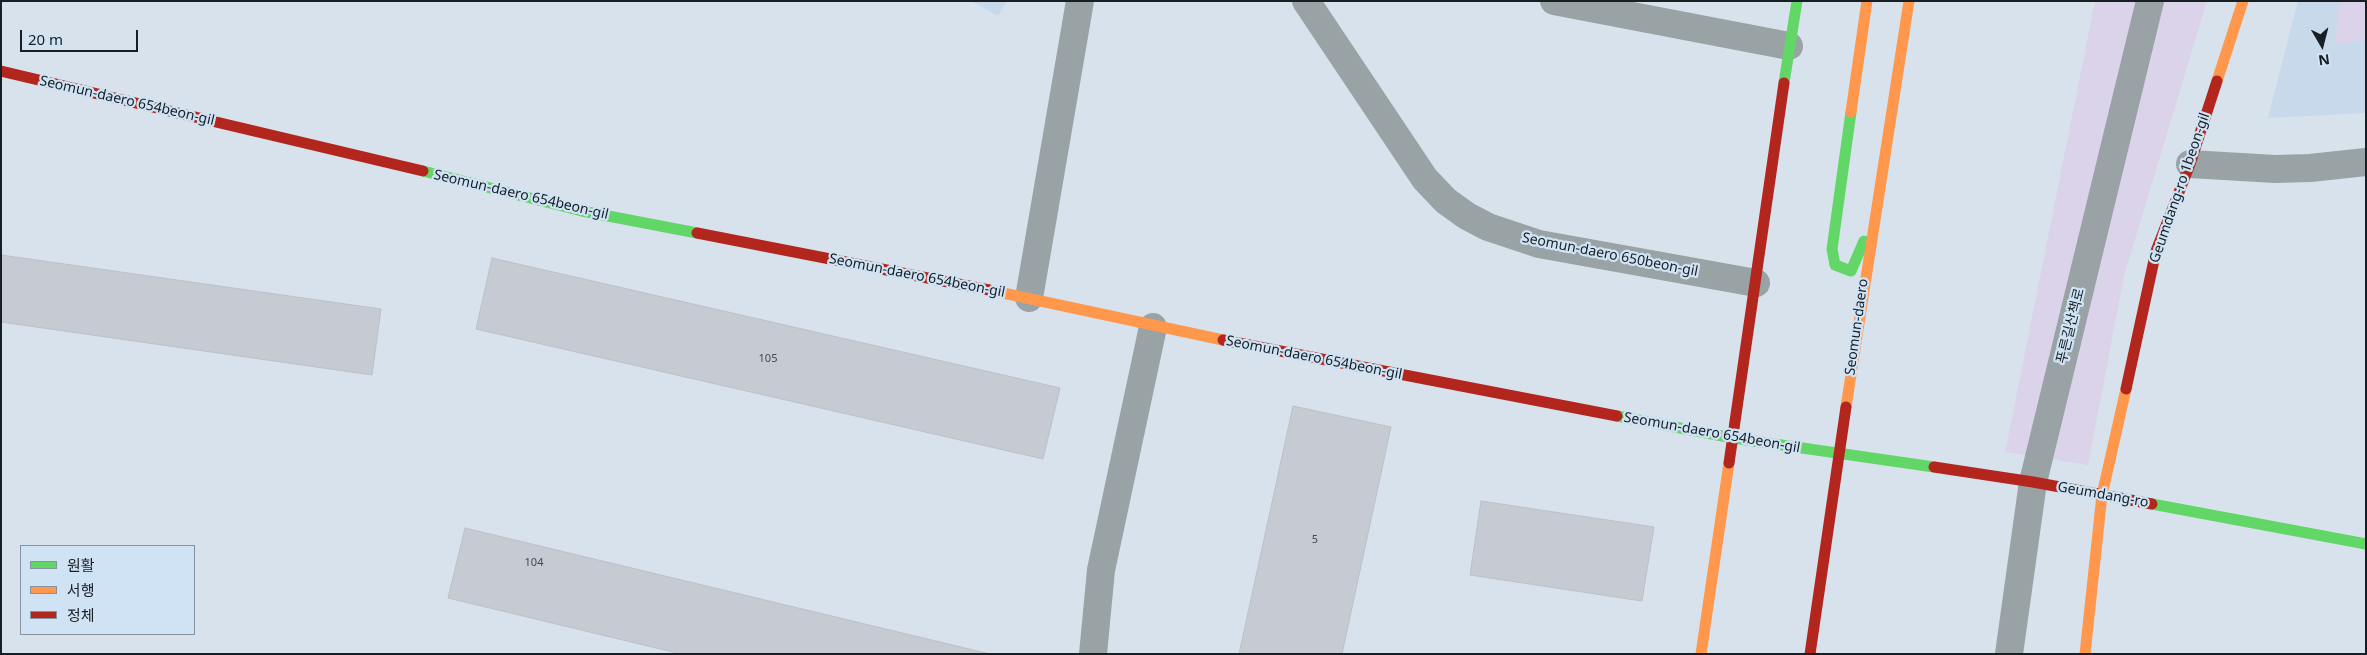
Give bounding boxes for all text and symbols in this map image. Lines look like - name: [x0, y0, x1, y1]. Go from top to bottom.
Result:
- scale bar: [22, 20, 140, 52]
- north arrow: [2297, 20, 2347, 70]
- text: 20 m: [28, 29, 63, 49]
- text: N: [2317, 50, 2331, 71]
- street label: Seomun-daero 654beon-gil: [38, 73, 216, 129]
- street label: Geumdang-ro 1beon-gil: [2146, 111, 2214, 265]
- street label: Seomun-daero 654beon-gil: [432, 167, 610, 223]
- street label: Seomun-daero 650beon-gil: [1521, 230, 1699, 280]
- street label: Seomun-daero 654beon-gil: [828, 251, 1006, 301]
- street label: Seomun-daero: [1842, 278, 1872, 376]
- street label: 푸른길산책로: [2054, 286, 2088, 366]
- street label: Seomun-daero 654beon-gil: [1225, 333, 1403, 383]
- house number: 105: [759, 352, 777, 366]
- street label: Seomun-daero 654beon-gil: [1622, 409, 1802, 457]
- street label: Geumdang-ro: [2056, 479, 2150, 511]
- house number: 5: [1312, 533, 1318, 547]
- legend: [20, 545, 195, 635]
- text: 원활: [67, 555, 95, 575]
- house number: 104: [525, 556, 543, 570]
- text: 서행: [67, 580, 95, 600]
- text: 정체: [67, 605, 95, 625]

